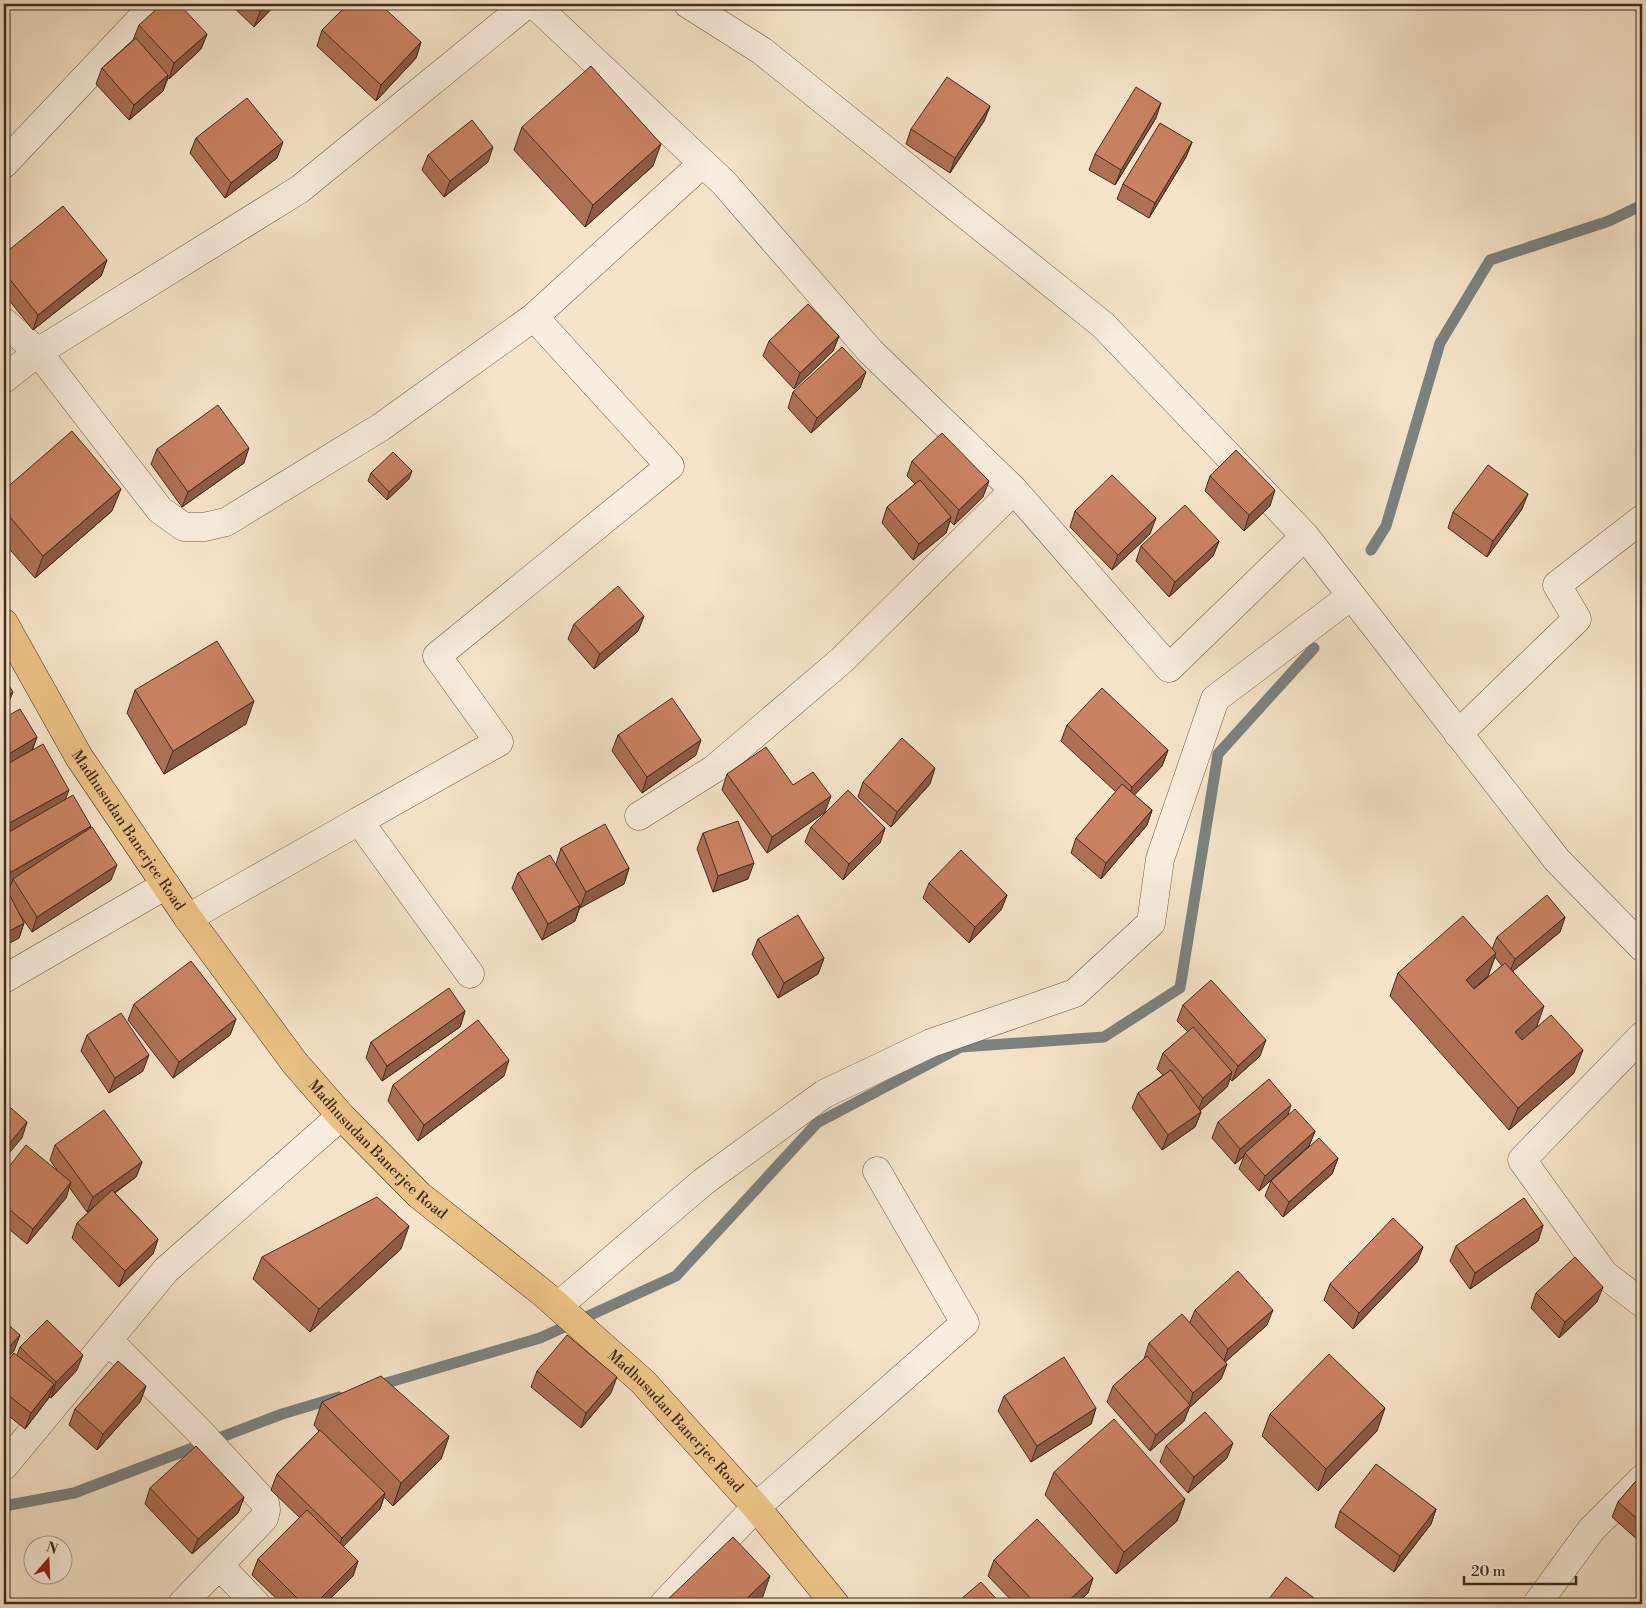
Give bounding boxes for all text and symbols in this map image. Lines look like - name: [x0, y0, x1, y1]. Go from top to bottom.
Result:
- street label: Madhusudan Banerjee Road: [67, 747, 189, 915]
- street label: Madhusudan Banerjee Road: [304, 1076, 451, 1224]
- street label: Madhusudan Banerjee Road: [603, 1346, 748, 1497]
- north arrow: [22, 1536, 72, 1586]
- text: N: [44, 1538, 60, 1559]
- scale bar: [1464, 1553, 1576, 1585]
- text: 20 m: [1471, 1562, 1506, 1581]

